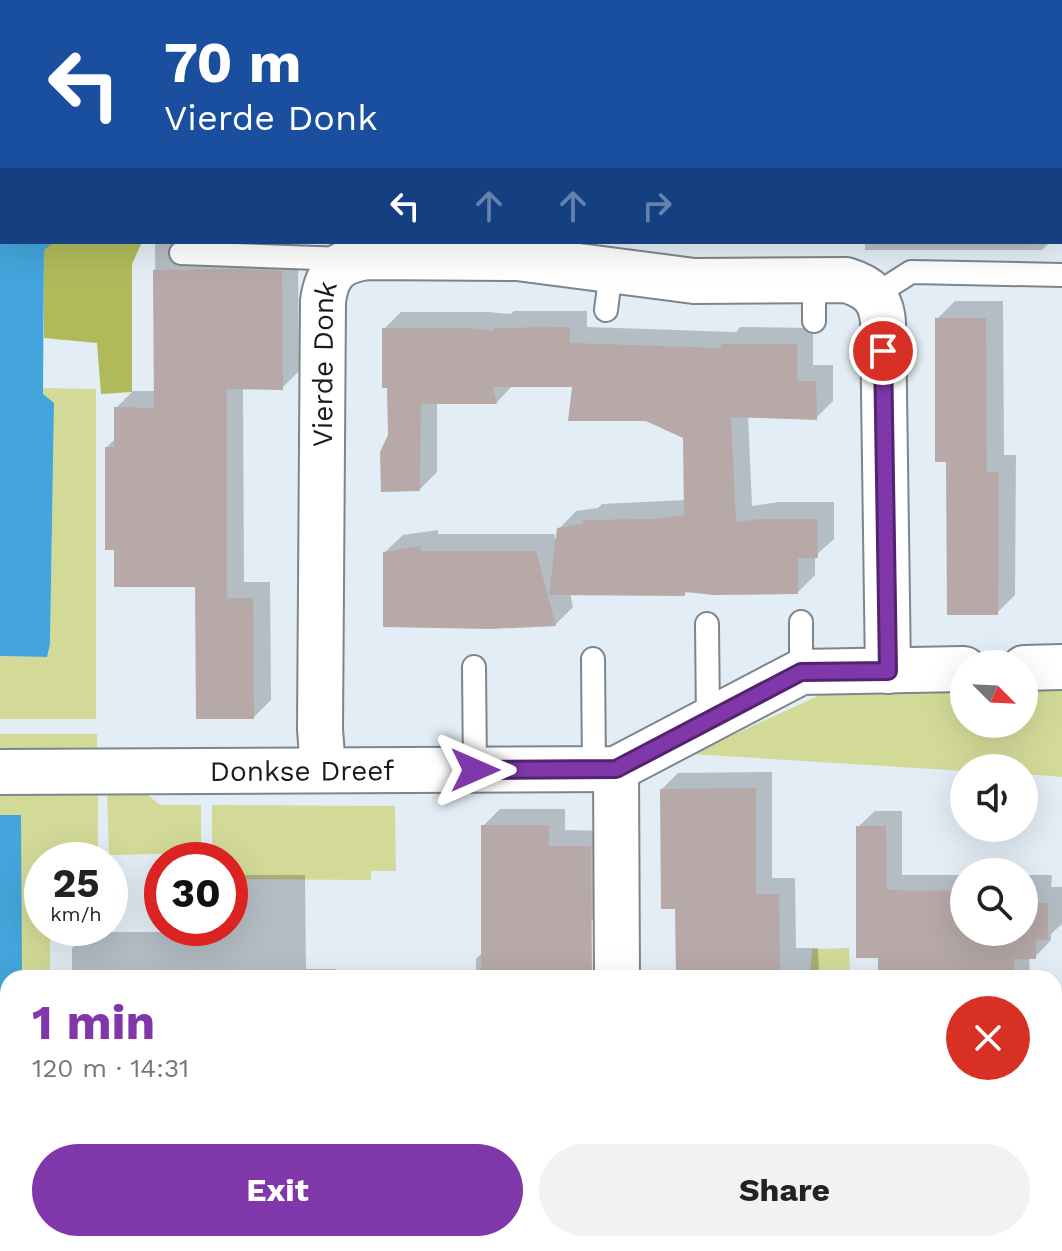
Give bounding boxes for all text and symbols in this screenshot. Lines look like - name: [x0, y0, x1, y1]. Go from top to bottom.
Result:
- text: 70 m: [164, 30, 301, 96]
- icon: left: [32, 32, 136, 136]
- text: Vierde Donk: [164, 97, 378, 139]
- icon: left: [383, 184, 427, 228]
- icon: ahead: [467, 184, 511, 228]
- icon: ahead: [551, 184, 595, 228]
- icon: right: [635, 184, 679, 228]
- street label: Vierde Donk: [305, 277, 343, 447]
- pin: [849, 317, 917, 385]
- icon: arrive: [861, 329, 905, 373]
- north arrow: [950, 650, 1038, 738]
- map controls: [950, 650, 1038, 946]
- position arrow: [433, 728, 517, 812]
- street label: Donkse Dreef: [210, 754, 394, 787]
- button: sound: [950, 754, 1038, 842]
- speed limit sign: 30: [144, 842, 248, 946]
- button: search: [950, 858, 1038, 946]
- text: 25: [52, 860, 100, 907]
- text: km/h: [50, 902, 102, 926]
- text: 1 min: [32, 994, 155, 1051]
- button: close: [946, 996, 1030, 1080]
- text: 120 m · 14:31: [32, 1053, 189, 1083]
- button: Exit: [32, 1144, 523, 1236]
- button: Share: [539, 1144, 1030, 1236]

